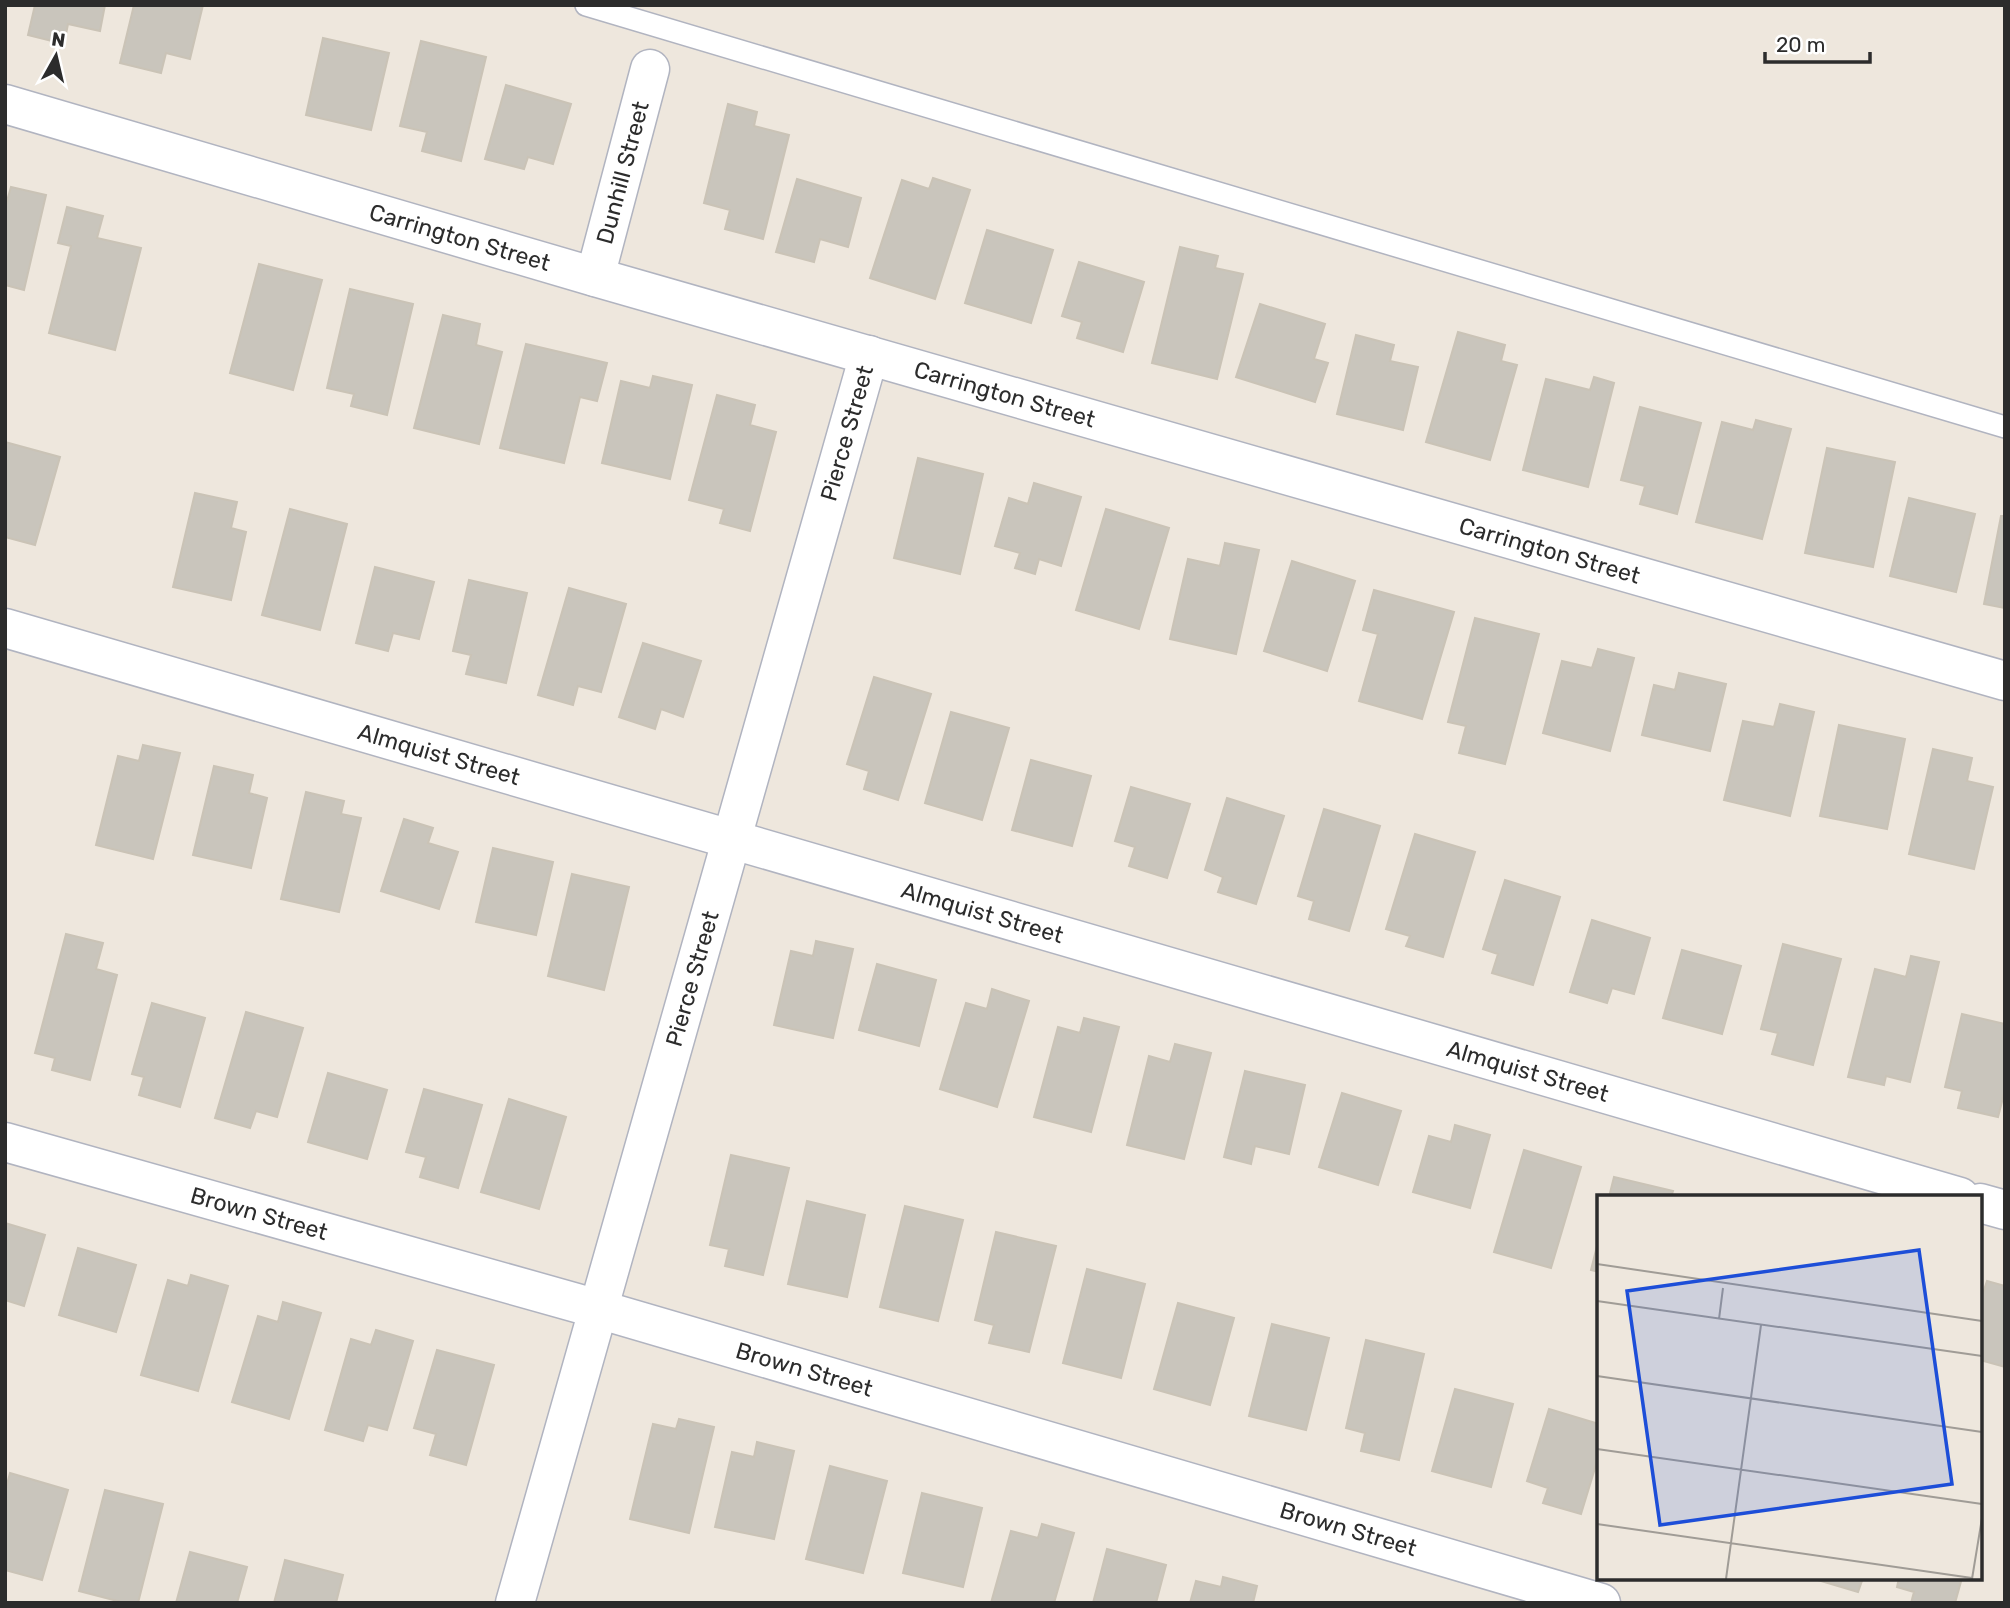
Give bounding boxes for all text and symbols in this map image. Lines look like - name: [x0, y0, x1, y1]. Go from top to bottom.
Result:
- north arrow: [21, 21, 91, 91]
- scale bar: [1765, 21, 1870, 65]
- text: N: [50, 27, 67, 52]
- text: 20 m: [1776, 32, 1825, 57]
- street label: Dunhill Street: [590, 98, 655, 247]
- street label: Carrington Street: [366, 198, 554, 277]
- street label: Carrington Street: [911, 355, 1098, 434]
- street label: Pierce Street: [814, 362, 879, 504]
- street label: Carrington Street: [1456, 511, 1644, 590]
- street label: Almquist Street: [355, 717, 523, 791]
- street label: Almquist Street: [898, 876, 1067, 949]
- street label: Pierce Street: [660, 908, 725, 1050]
- street label: Almquist Street: [1443, 1034, 1612, 1108]
- street label: Brown Street: [187, 1181, 331, 1246]
- inset map: [1597, 1195, 1982, 1580]
- street label: Brown Street: [732, 1336, 876, 1403]
- street label: Brown Street: [1277, 1496, 1420, 1562]

